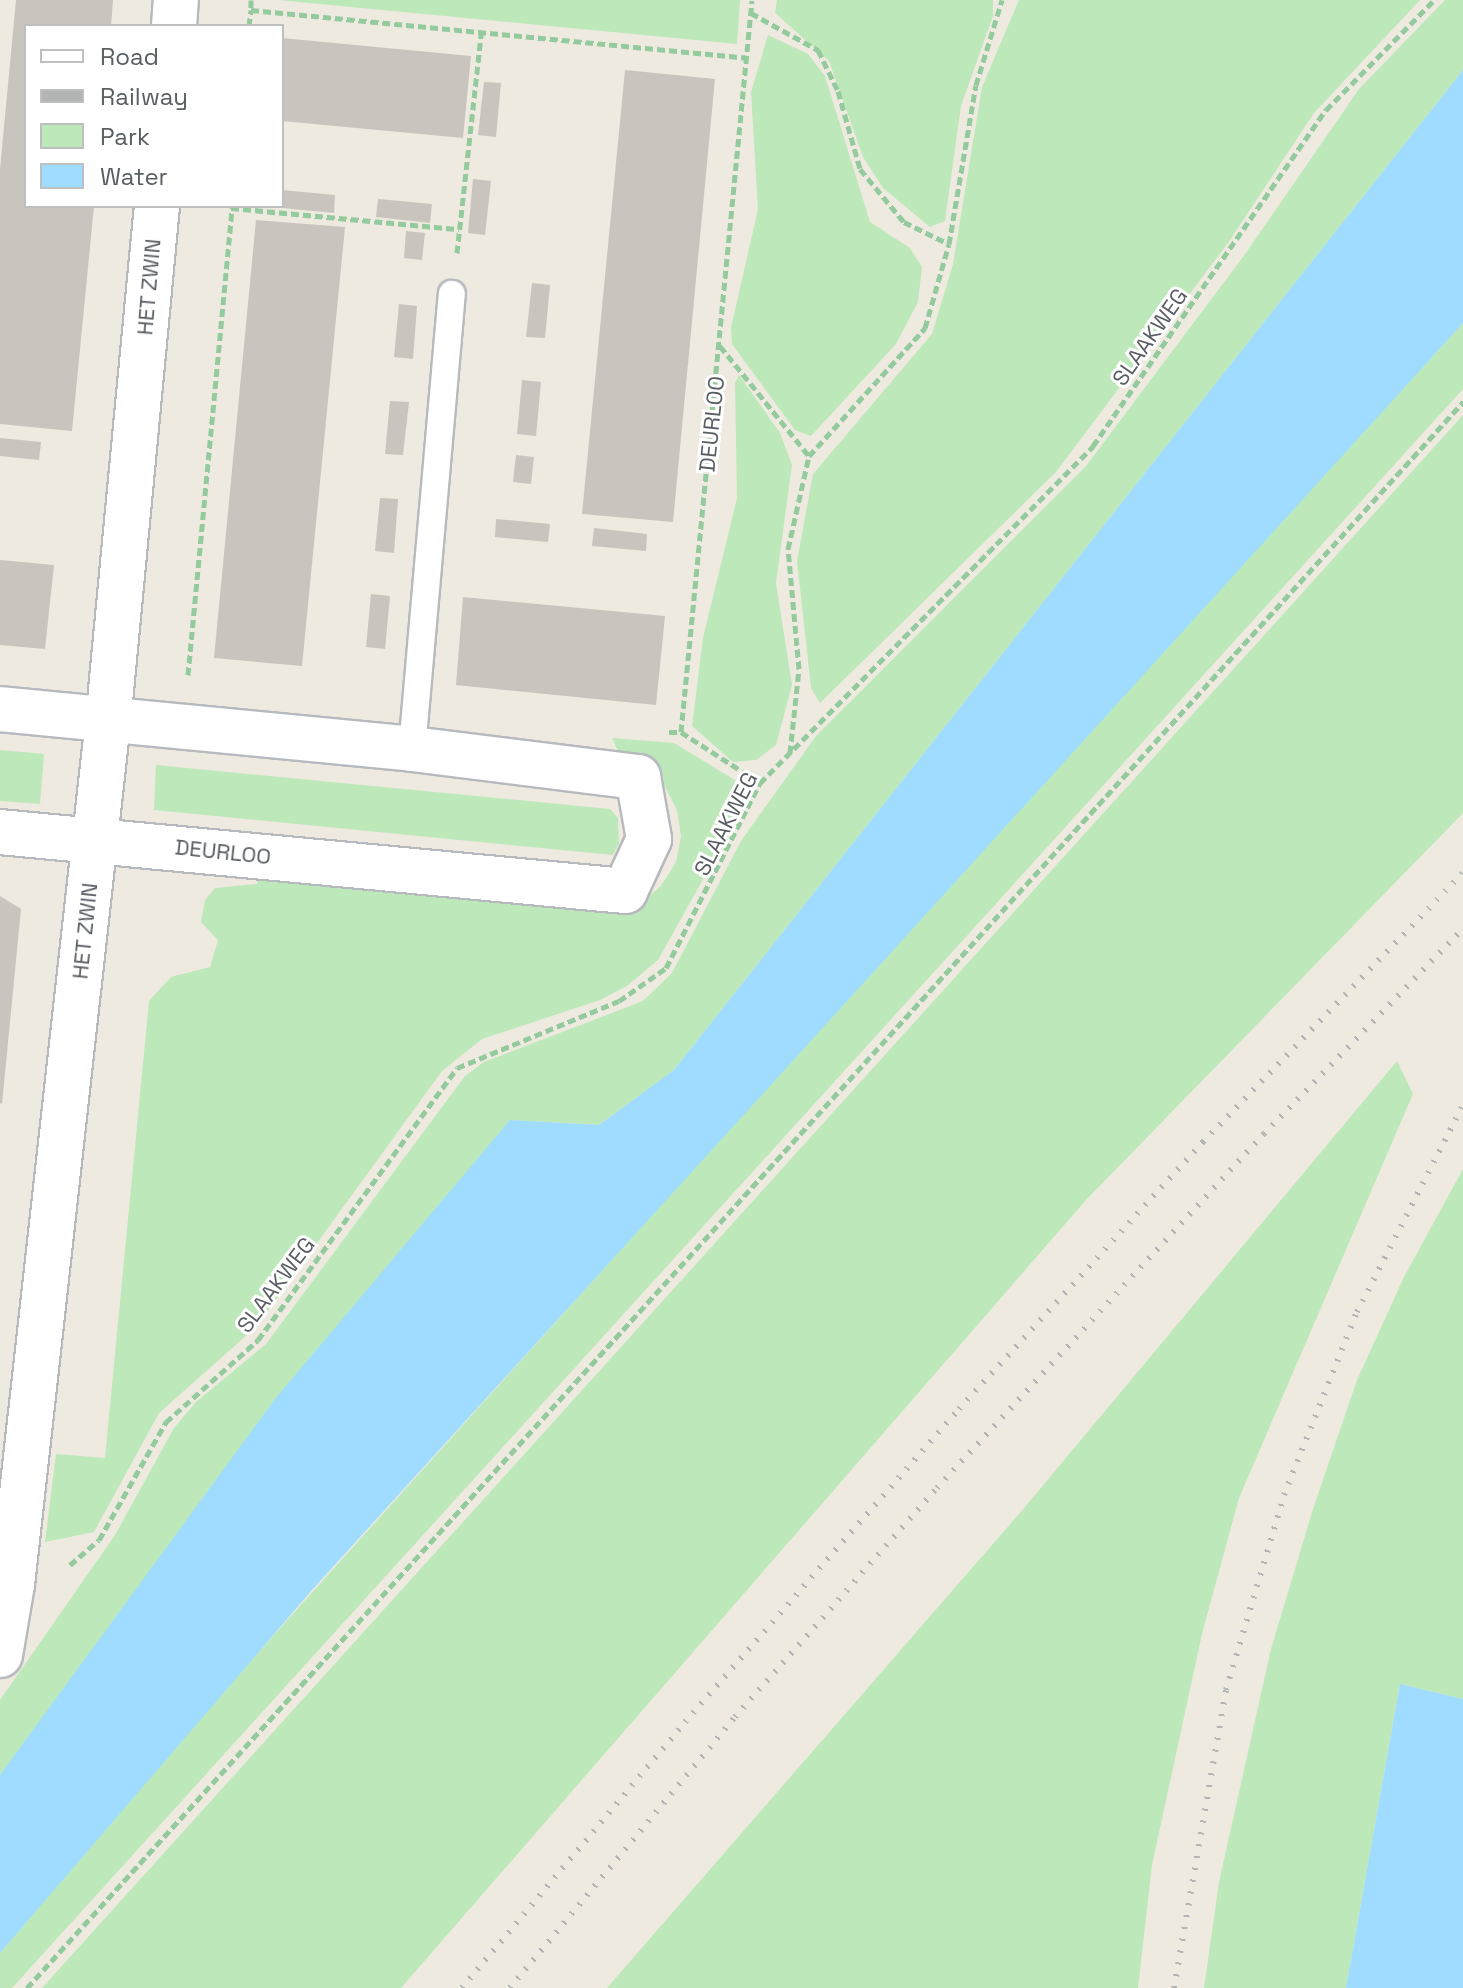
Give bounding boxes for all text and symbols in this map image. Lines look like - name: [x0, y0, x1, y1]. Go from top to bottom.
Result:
- legend: [24, 24, 284, 208]
- text: Road: [100, 41, 159, 72]
- text: Railway: [100, 81, 188, 112]
- text: Park: [100, 121, 150, 152]
- text: Water: [100, 161, 168, 192]
- street label: HET ZWIN: [132, 237, 166, 337]
- street label: SLAAKWEG: [1107, 283, 1193, 391]
- street label: DEURLOO: [694, 375, 730, 473]
- street label: SLAAKWEG: [689, 768, 763, 880]
- street label: DEURLOO: [174, 834, 272, 870]
- street label: HET ZWIN: [67, 881, 103, 981]
- street label: SLAAKWEG: [232, 1232, 320, 1338]

